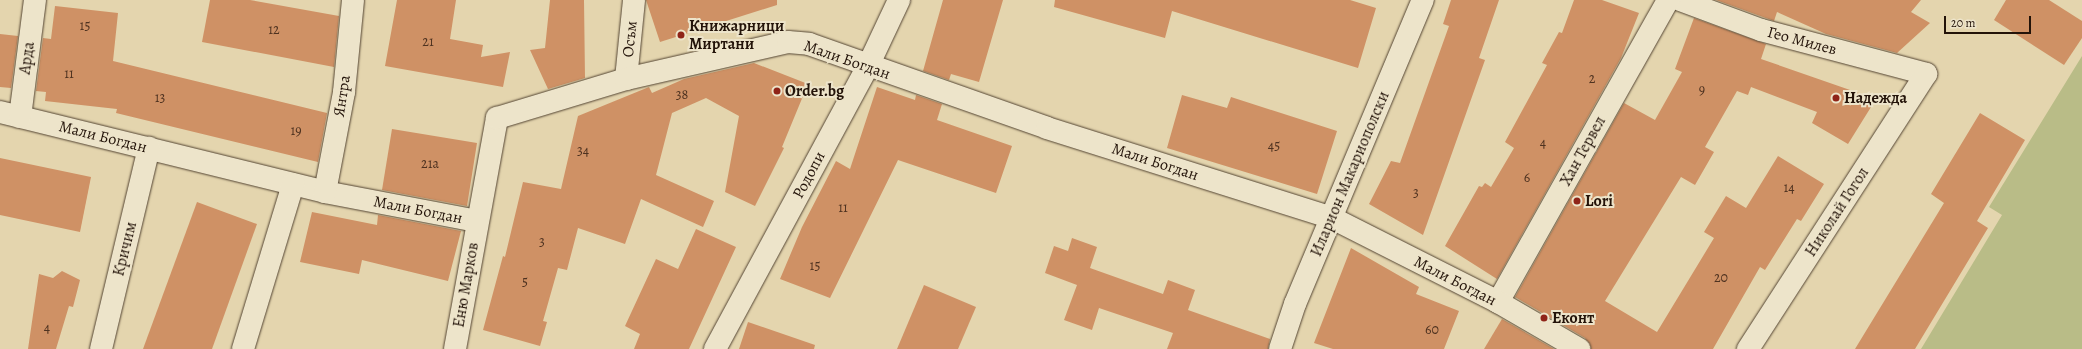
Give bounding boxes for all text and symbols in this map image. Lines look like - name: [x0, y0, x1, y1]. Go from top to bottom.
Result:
- scale bar: [1946, 8, 2033, 34]
- text: 20 m: [1951, 15, 1975, 31]
- place label: Книжарници Миртани: [689, 16, 784, 54]
- house number: 15: [80, 18, 90, 34]
- street label: Осъм: [619, 20, 641, 58]
- house number: 12: [268, 22, 280, 38]
- street label: Гео Милев: [1765, 23, 1839, 59]
- marker: Книжарници Миртани: [676, 30, 686, 40]
- house number: 21: [422, 34, 434, 50]
- street label: Мали Богдан: [801, 36, 893, 84]
- street label: Арда: [15, 40, 39, 76]
- house number: 11: [64, 66, 74, 82]
- house number: 2: [1589, 71, 1595, 87]
- street label: Янтра: [329, 74, 355, 118]
- place label: Order.bg: [785, 81, 844, 101]
- house number: 9: [1699, 82, 1705, 98]
- marker: Order.bg: [772, 86, 782, 96]
- house number: 38: [676, 87, 688, 103]
- place label: Надежда: [1844, 88, 1907, 108]
- street label: Иларион Макариополски: [1306, 89, 1394, 259]
- house number: 13: [155, 90, 165, 106]
- marker: Надежда: [1831, 93, 1841, 103]
- street label: Хан Тервел: [1556, 113, 1610, 189]
- street label: Мали Богдан: [57, 117, 149, 157]
- house number: 19: [290, 123, 302, 139]
- house number: 4: [1540, 135, 1546, 151]
- house number: 45: [1268, 138, 1280, 154]
- street label: Мали Богдан: [1109, 139, 1201, 185]
- house number: 34: [577, 143, 589, 159]
- street label: Родопи: [789, 148, 829, 202]
- house number: 21a: [421, 156, 439, 172]
- street label: Николай Гогол: [1801, 164, 1873, 260]
- house number: 6: [1524, 170, 1530, 186]
- house number: 14: [1783, 180, 1795, 196]
- house number: 3: [1413, 185, 1419, 201]
- place label: Lori: [1585, 191, 1613, 211]
- street label: Мали Богдан: [372, 192, 464, 228]
- marker: Lori: [1572, 196, 1582, 206]
- house number: 11: [838, 200, 848, 216]
- street label: Кричим: [109, 220, 141, 278]
- house number: 3: [539, 234, 545, 250]
- street label: Еню Марков: [449, 241, 483, 329]
- street label: Мали Богдан: [1410, 252, 1500, 310]
- house number: 15: [810, 258, 820, 274]
- house number: 20: [1714, 270, 1728, 286]
- house number: 5: [522, 274, 528, 290]
- place label: Еконт: [1552, 308, 1594, 328]
- marker: Еконт: [1539, 313, 1549, 323]
- house number: 4: [44, 320, 50, 336]
- house number: 60: [1425, 322, 1439, 338]

